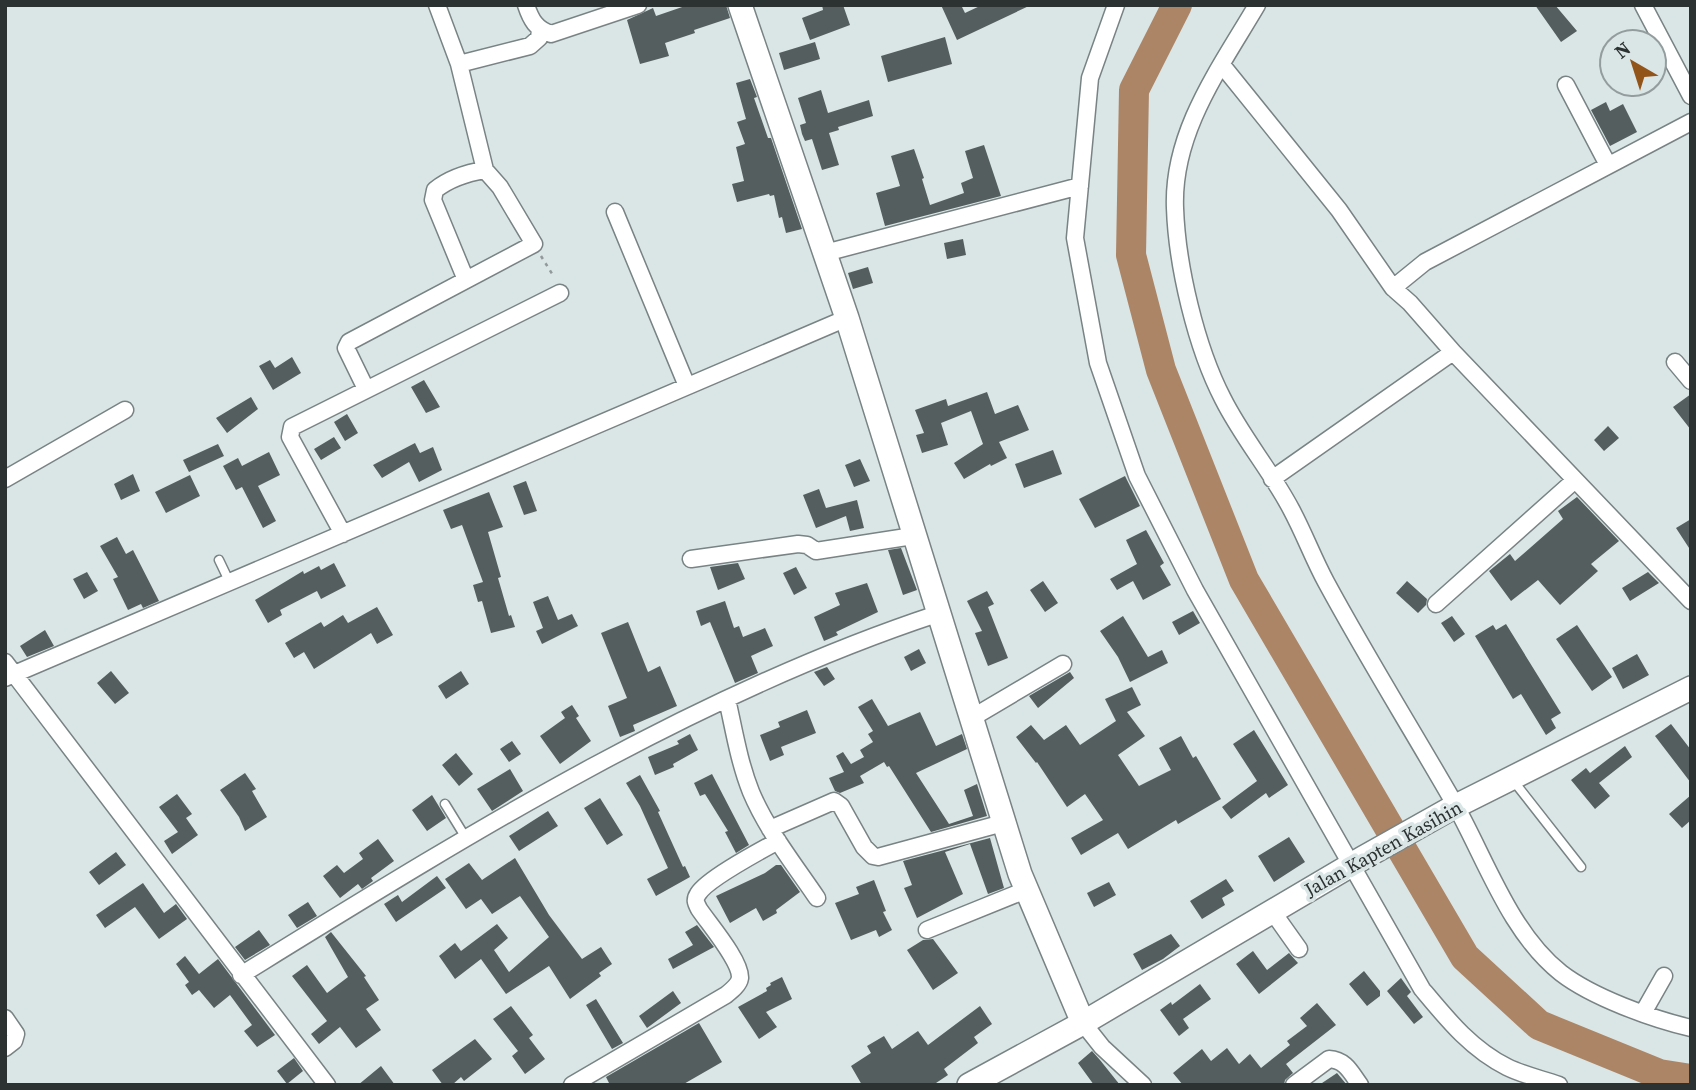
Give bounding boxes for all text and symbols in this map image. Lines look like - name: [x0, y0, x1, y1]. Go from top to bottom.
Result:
- north arrow: [1598, 28, 1668, 98]
- text: N: [1609, 35, 1636, 64]
- street label: Jalan Kapten Kasihin: [1299, 794, 1466, 903]

